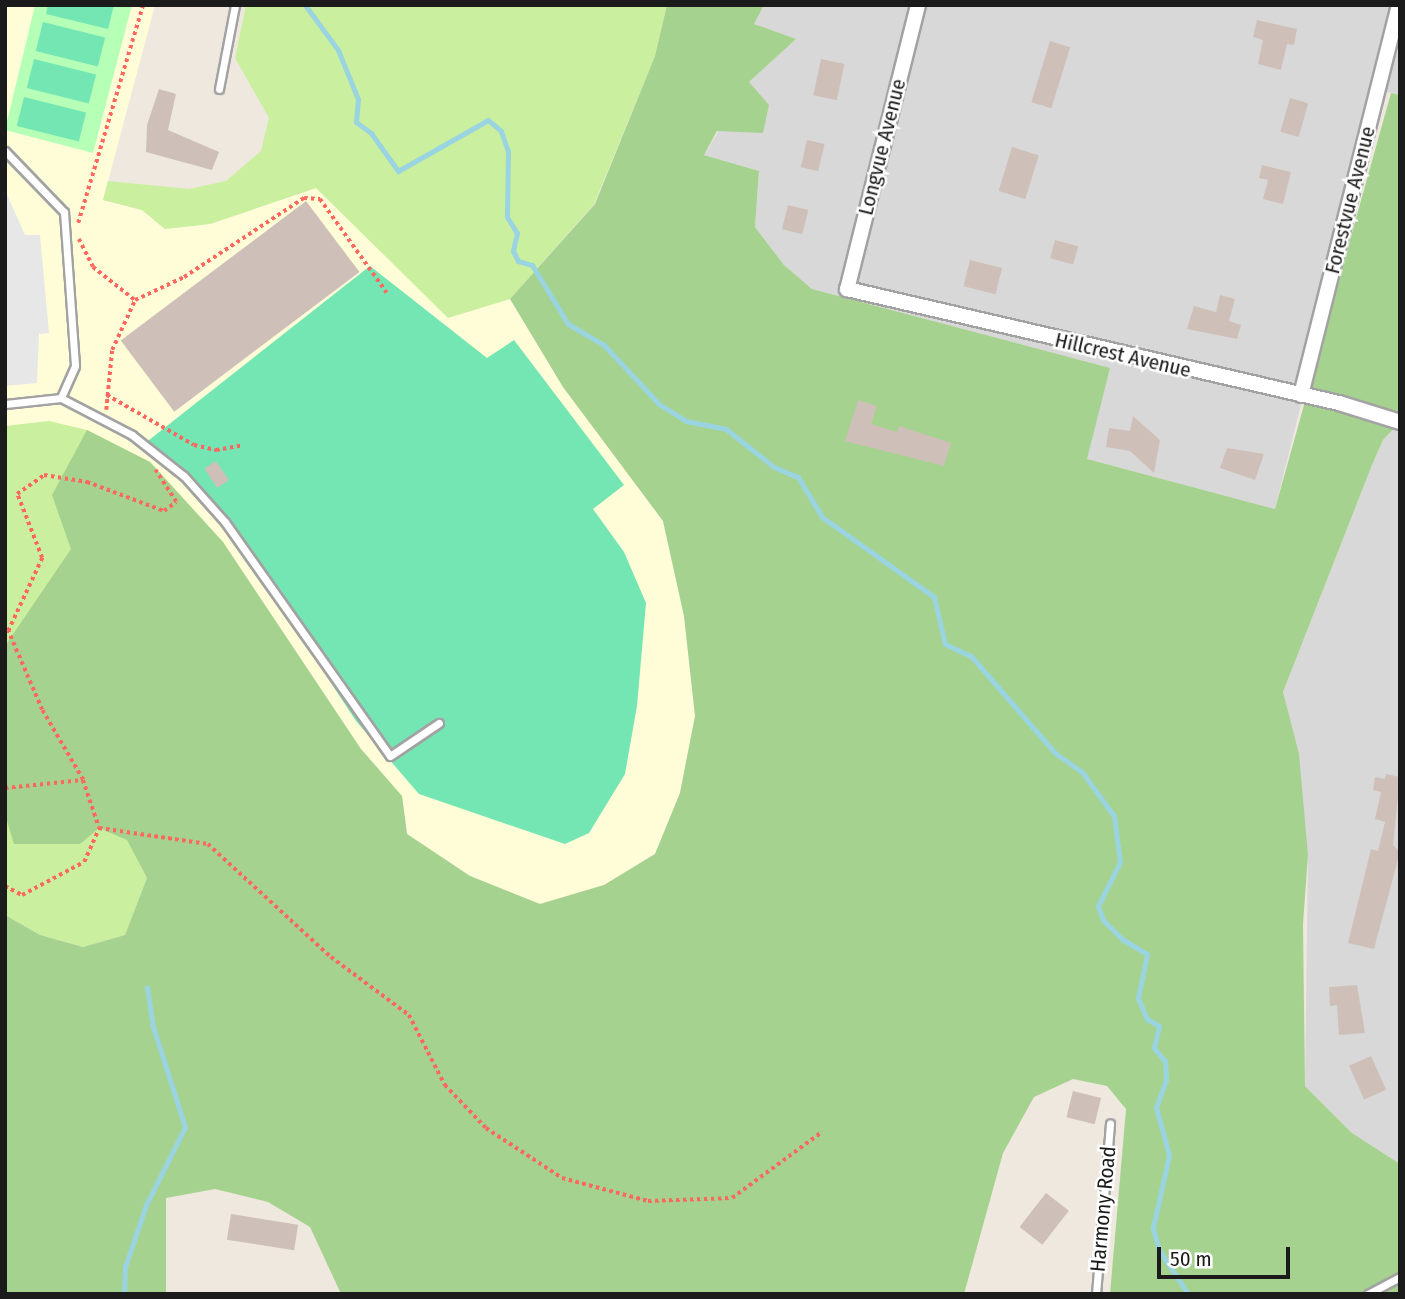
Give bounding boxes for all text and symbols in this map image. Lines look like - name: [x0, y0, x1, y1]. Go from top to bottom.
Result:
- street label: Longvue Avenue: [853, 76, 911, 218]
- street label: Forestvue Avenue: [1319, 124, 1381, 276]
- street label: Hillcrest Avenue: [1052, 327, 1194, 383]
- street label: Harmony Road: [1085, 1145, 1121, 1273]
- scale bar: [1160, 1232, 1293, 1276]
- text: 50 m: [1170, 1246, 1212, 1272]

